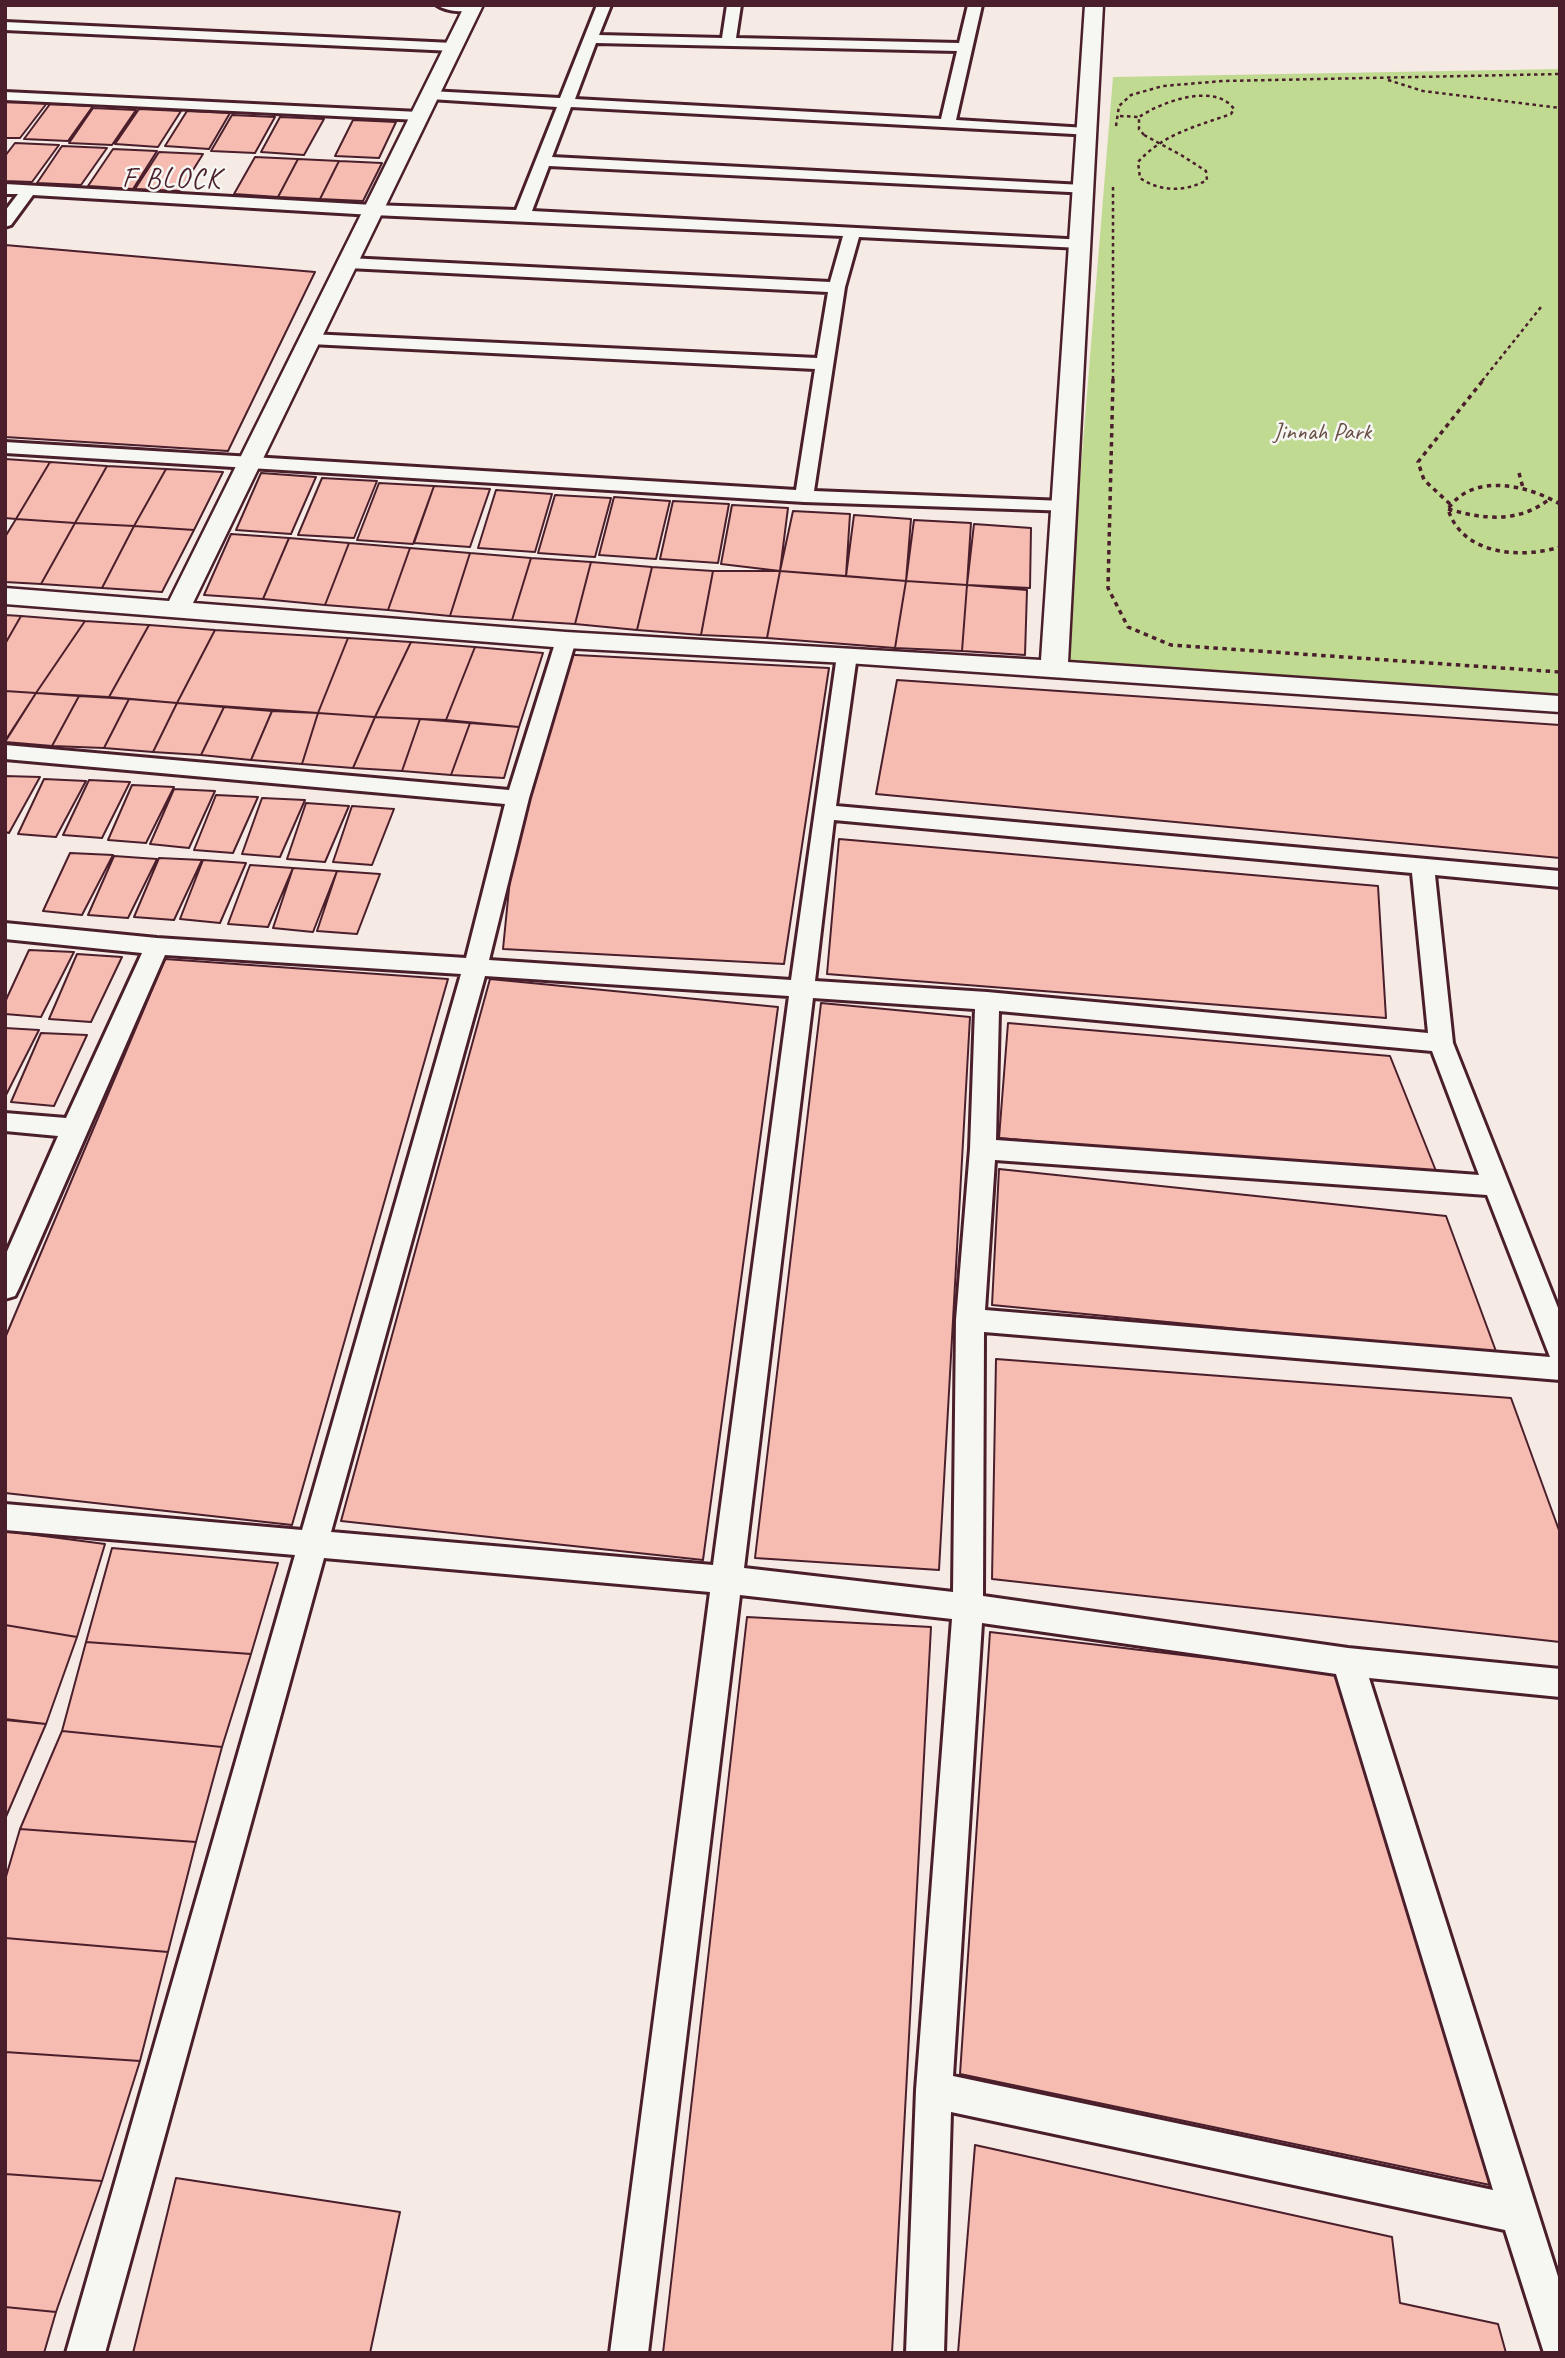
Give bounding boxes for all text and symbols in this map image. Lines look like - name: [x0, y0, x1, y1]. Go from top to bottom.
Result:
- district label: F BLOCK: [123, 163, 221, 197]
- park label: Jinnah Park: [1273, 419, 1371, 447]

